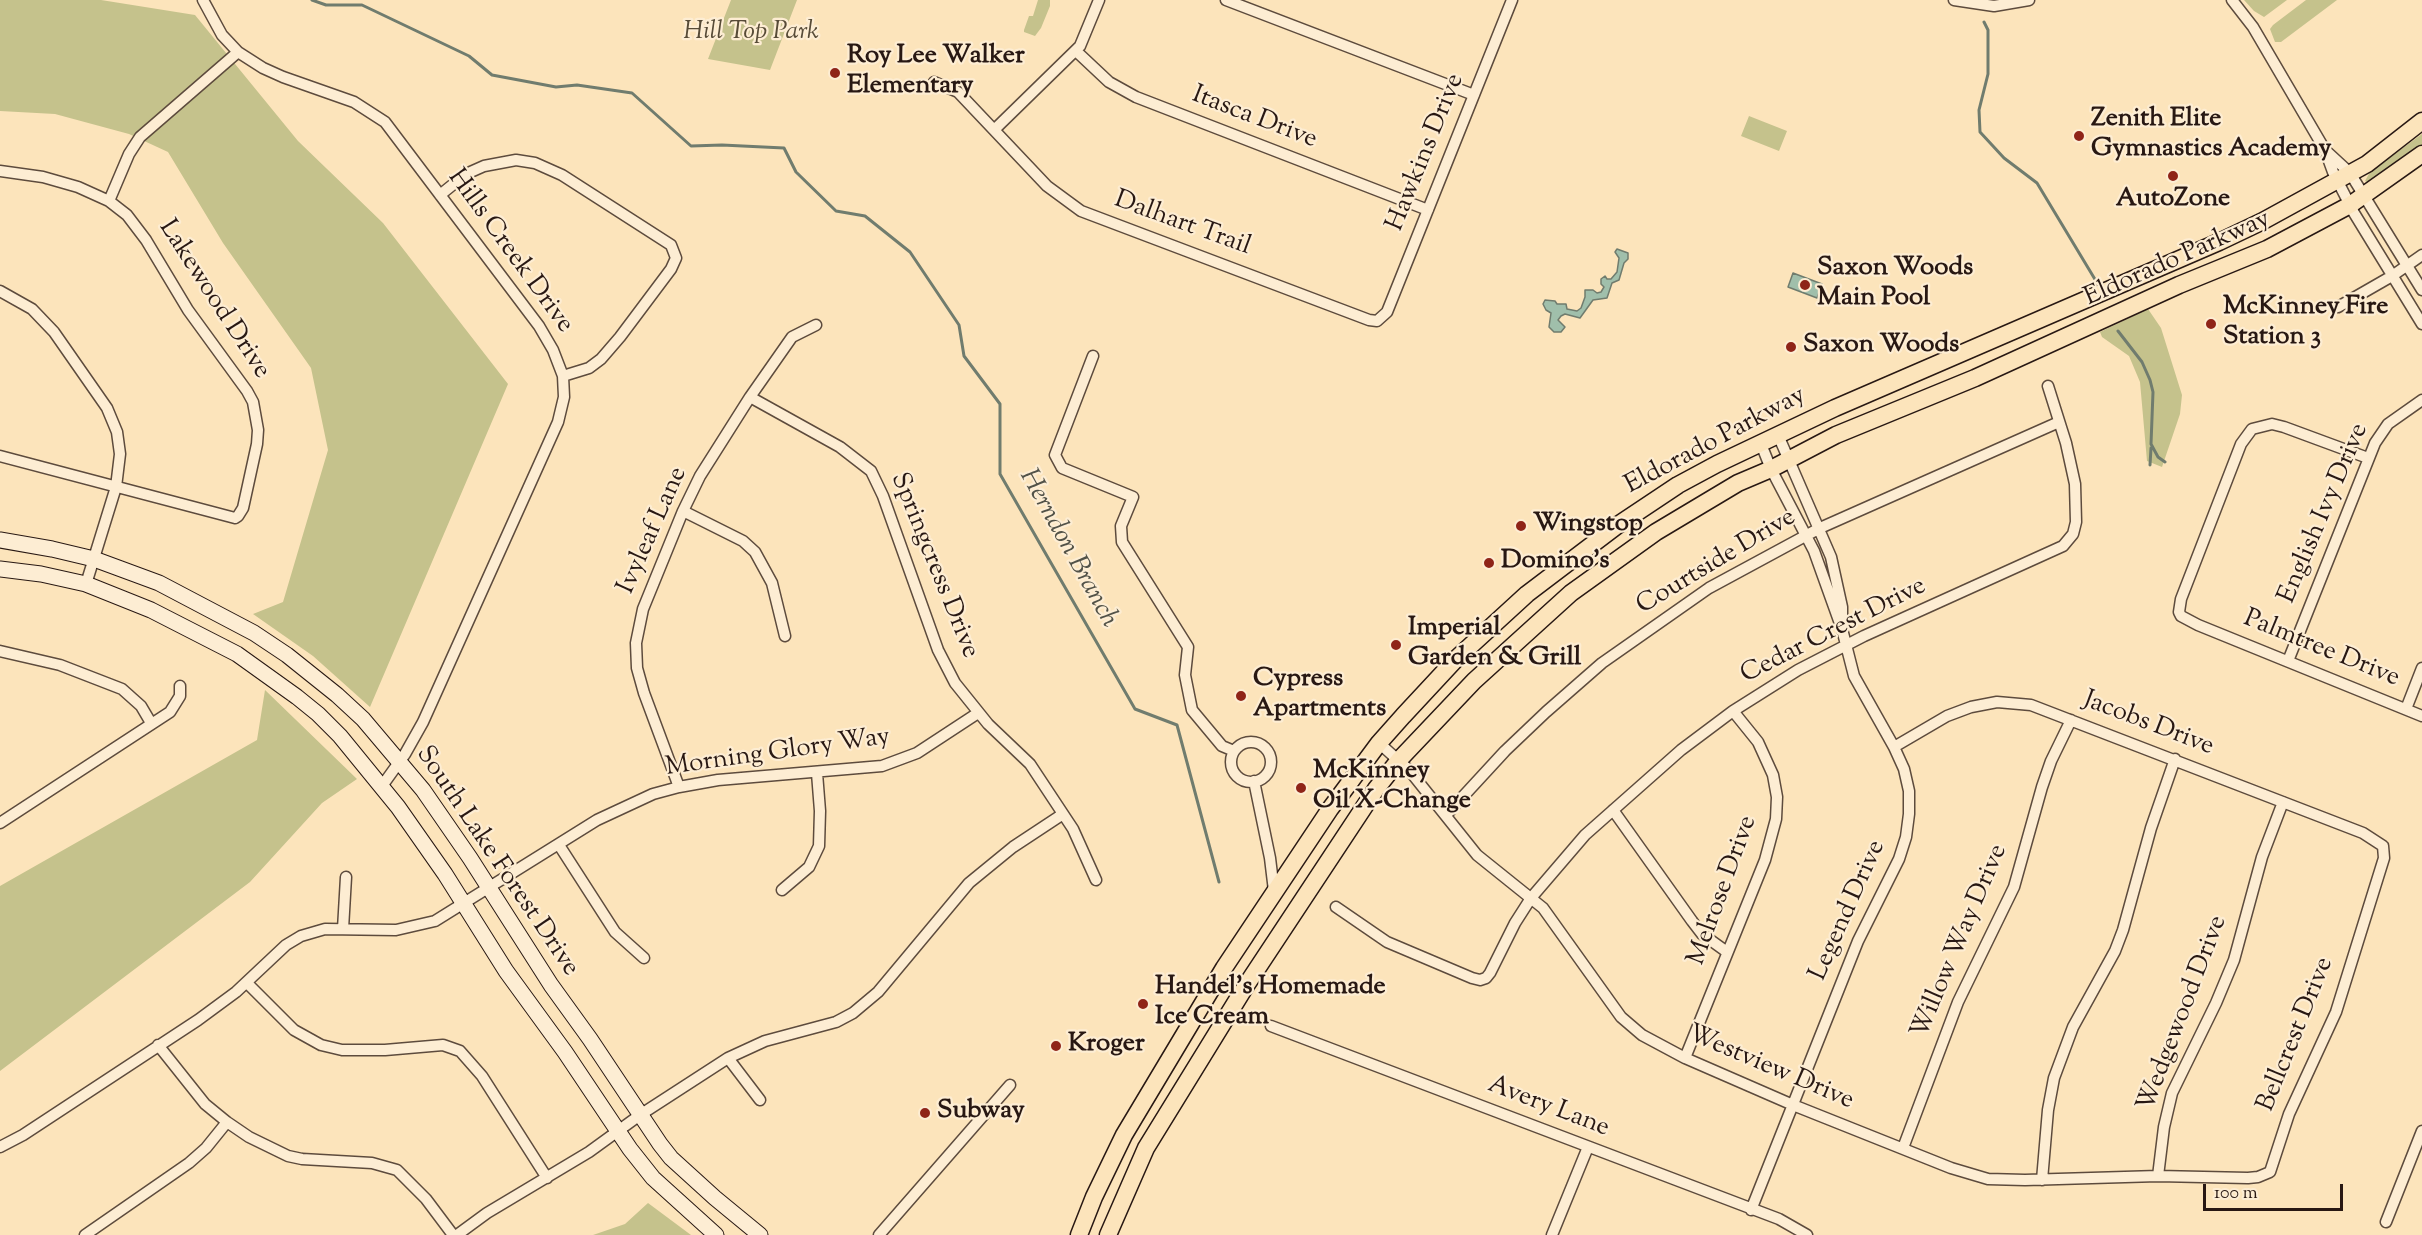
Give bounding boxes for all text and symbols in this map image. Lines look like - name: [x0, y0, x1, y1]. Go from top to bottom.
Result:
- park label: Hill Top Park: [683, 18, 819, 50]
- place label: Roy Lee Walker Elementary: [847, 42, 1025, 104]
- marker: Roy Lee Walker Elementary: [828, 66, 842, 80]
- street label: Hawkins Drive: [1381, 70, 1473, 236]
- street label: Itasca Drive: [1187, 81, 1321, 157]
- place label: Zenith Elite Gymnastics Academy: [2091, 105, 2331, 166]
- marker: Zenith Elite Gymnastics Academy: [2072, 129, 2086, 143]
- street label: Hills Creek Drive: [439, 164, 579, 340]
- marker: AutoZone: [2166, 169, 2180, 183]
- place label: AutoZone: [2116, 185, 2230, 217]
- street label: Dalhart Trail: [1109, 186, 1255, 264]
- street label: Eldorado Parkway: [2080, 205, 2276, 315]
- street label: Lakewood Drive: [150, 215, 276, 385]
- place label: Saxon Woods Main Pool: [1817, 254, 1973, 316]
- marker: Saxon Woods Main Pool: [1798, 278, 1812, 292]
- place label: McKinney Fire Station 3: [2223, 293, 2388, 354]
- marker: McKinney Fire Station 3: [2204, 317, 2218, 331]
- place label: Saxon Woods: [1803, 331, 1959, 363]
- marker: Saxon Woods: [1784, 340, 1798, 354]
- street label: Eldorado Parkway: [1620, 381, 1812, 503]
- street label: English Ivy Drive: [2273, 419, 2377, 609]
- street label: Ivyleaf Lane: [612, 463, 696, 599]
- water label: Herndon Branch: [1010, 464, 1124, 634]
- street label: Springcress Drive: [882, 469, 984, 663]
- street label: Courtside Drive: [1632, 503, 1802, 623]
- place label: Wingstop: [1533, 510, 1643, 542]
- marker: Wingstop: [1514, 519, 1528, 533]
- place label: Domino's: [1501, 547, 1610, 579]
- marker: Domino's: [1482, 556, 1496, 570]
- street label: Cedar Crest Drive: [1736, 572, 1932, 692]
- street label: Palmtree Drive: [2238, 604, 2404, 696]
- place label: Imperial Garden & Grill: [1408, 614, 1581, 676]
- marker: Imperial Garden & Grill: [1389, 638, 1403, 652]
- place label: Cypress Apartments: [1253, 665, 1386, 726]
- street label: Jacobs Drive: [2078, 686, 2218, 764]
- marker: Cypress Apartments: [1234, 689, 1248, 703]
- street label: Morning Glory Way: [664, 723, 892, 785]
- street label: South Lake Forest Drive: [407, 741, 585, 983]
- place label: McKinney Oil X-Change: [1313, 757, 1471, 819]
- marker: McKinney Oil X-Change: [1294, 781, 1308, 795]
- street label: Melrose Drive: [1683, 812, 1765, 970]
- street label: Legend Drive: [1804, 836, 1894, 986]
- street label: Willow Way Drive: [1906, 840, 2016, 1044]
- street label: Wedgewood Drive: [2132, 912, 2236, 1116]
- street label: Bellcrest Drive: [2252, 953, 2342, 1117]
- place label: Handel's Homemade Ice Cream: [1155, 973, 1386, 1034]
- marker: Handel's Homemade Ice Cream: [1136, 997, 1150, 1011]
- street label: Westview Drive: [1682, 1020, 1858, 1118]
- place label: Kroger: [1068, 1030, 1145, 1062]
- marker: Kroger: [1049, 1039, 1063, 1053]
- street label: Avery Lane: [1483, 1071, 1613, 1145]
- place label: Subway: [937, 1097, 1025, 1129]
- marker: Subway: [918, 1106, 932, 1120]
- scale bar: [2206, 1172, 2346, 1210]
- text: 100 m: [2214, 1181, 2258, 1207]

